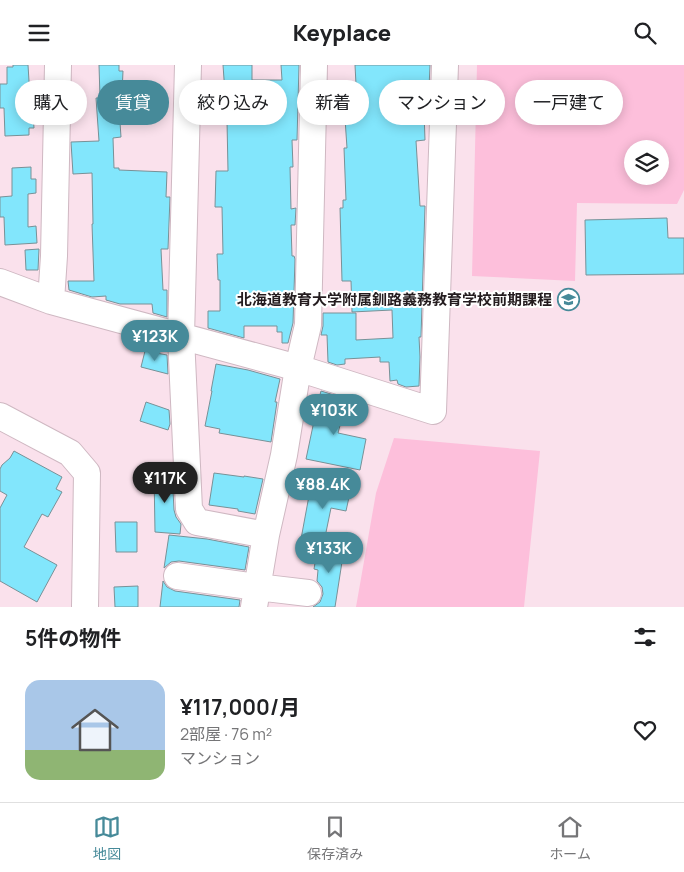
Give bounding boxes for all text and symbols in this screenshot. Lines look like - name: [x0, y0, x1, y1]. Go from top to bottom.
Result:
- text: Keyplace: [293, 18, 391, 48]
- icon: menu: [25, 19, 53, 47]
- icon: search: [631, 19, 659, 47]
- chip: 購入: [15, 80, 87, 125]
- chip: 賃貸: [97, 80, 169, 125]
- chip: 絞り込み: [179, 80, 287, 125]
- chip: 新着: [297, 80, 369, 125]
- chip: マンション: [379, 80, 505, 125]
- chip: 一戸建て: [515, 80, 623, 125]
- map controls: [624, 140, 669, 185]
- button: layers: [624, 140, 669, 185]
- school or university icon: 北海道教育大学附属釧路義務教育学校前期課程: [556, 288, 580, 312]
- place label: 北海道教育大学附属釧路義務教育学校前期課程: [237, 289, 552, 310]
- pin: ¥123K: [120, 319, 190, 362]
- text: ¥123K: [132, 325, 178, 347]
- pin: ¥103K: [299, 393, 369, 436]
- text: ¥103K: [311, 399, 357, 421]
- pin: ¥117K: [130, 461, 200, 504]
- text: ¥117K: [144, 467, 186, 489]
- pin: ¥88.4K: [282, 467, 364, 510]
- text: ¥88.4K: [296, 473, 350, 495]
- pin: ¥133K: [294, 531, 364, 574]
- text: ¥133K: [306, 537, 352, 559]
- icon: filters: [631, 623, 659, 651]
- text: 5件の物件: [25, 624, 121, 652]
- text: ¥117,000/月: [180, 693, 300, 721]
- icon: home: [65, 700, 125, 760]
- icon: heart: [631, 716, 659, 744]
- text: 2部屋 · 76 m²: [180, 723, 272, 745]
- text: マンション: [180, 747, 260, 769]
- tab: 地図: [93, 813, 121, 863]
- tab: 保存済み: [307, 813, 363, 863]
- tab: ホーム: [549, 813, 591, 863]

